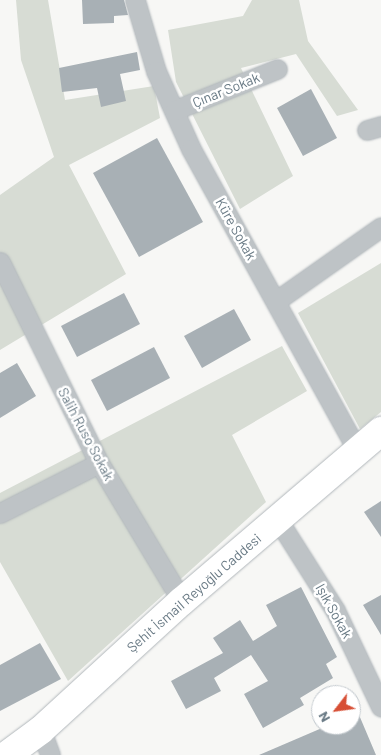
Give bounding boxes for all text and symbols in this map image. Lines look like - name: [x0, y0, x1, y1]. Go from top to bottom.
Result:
- street label: Çınar Sokak: [190, 69, 262, 111]
- street label: Küre Sokak: [212, 195, 260, 263]
- street label: Salih Ruso Sokak: [55, 385, 117, 483]
- street label: Şehit İsmail Reyoğlu Caddesi: [123, 530, 265, 656]
- street label: Işık Sokak: [312, 581, 356, 641]
- north arrow: [311, 685, 361, 735]
- text: N: [314, 709, 333, 726]

